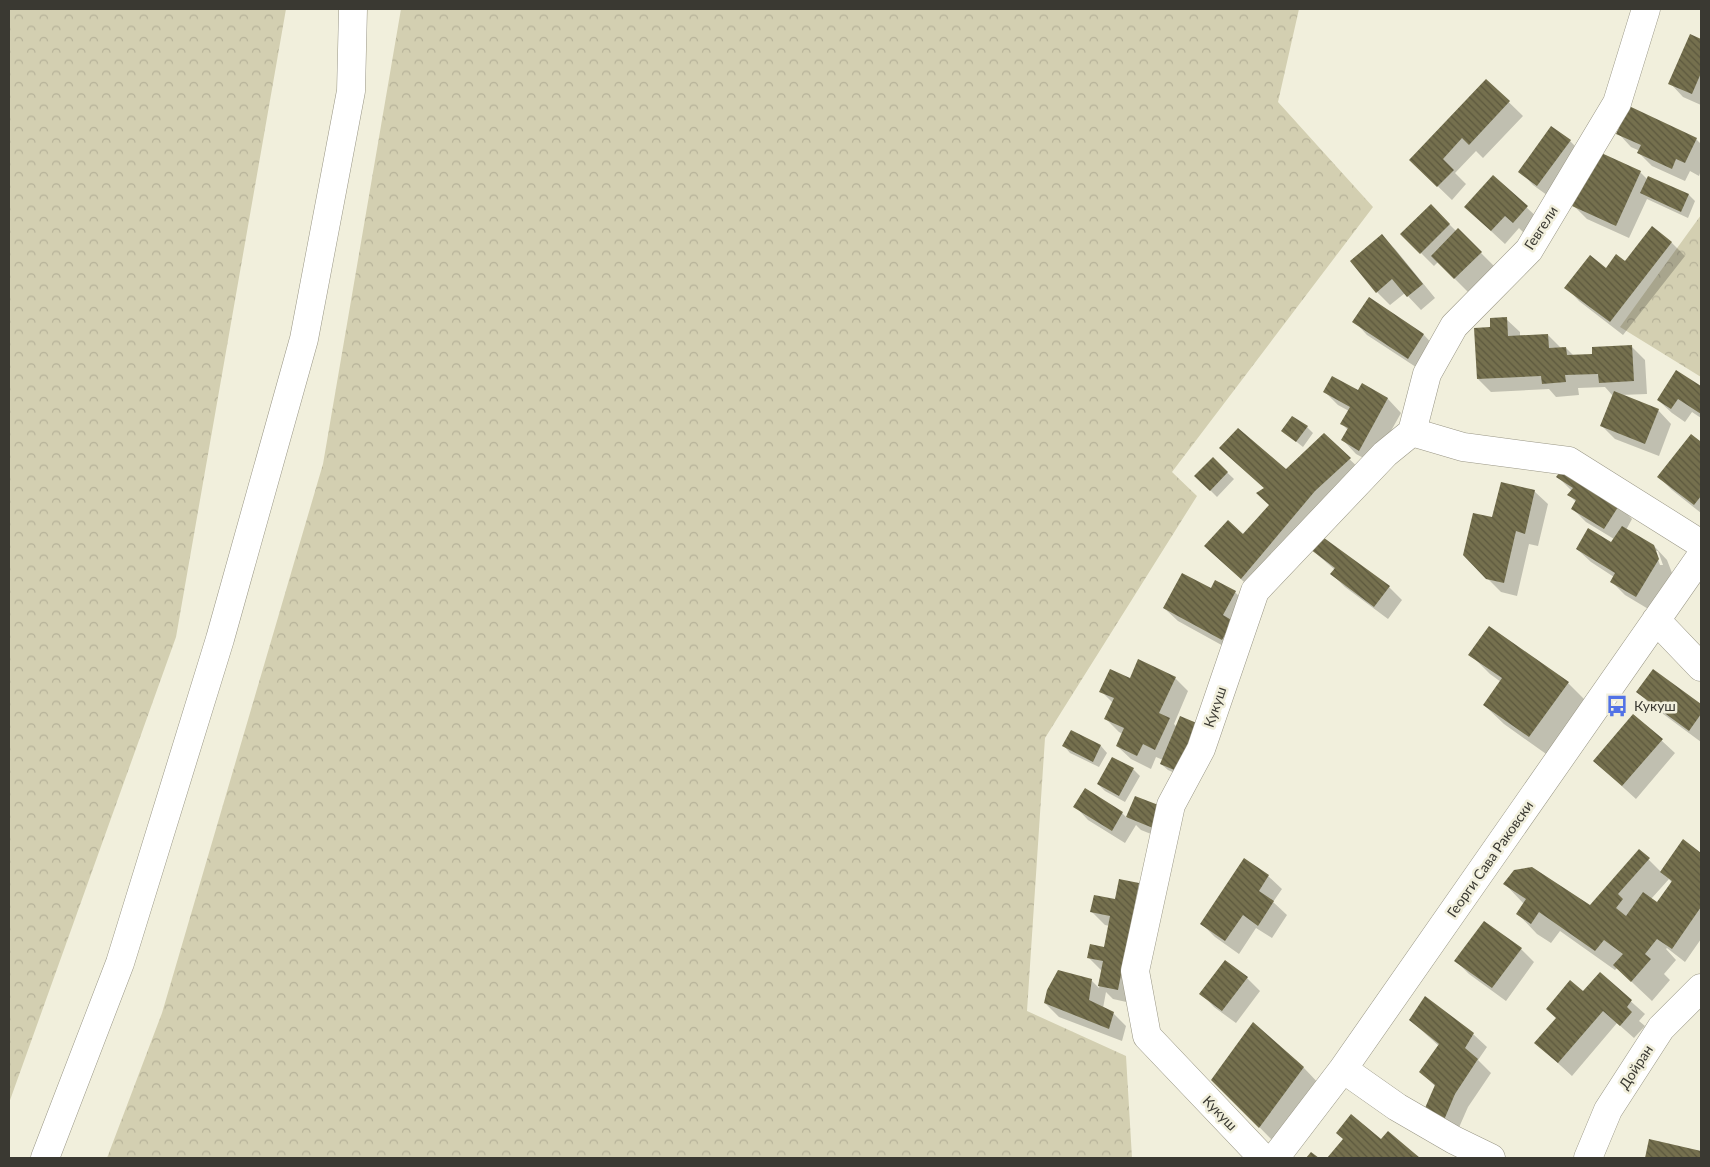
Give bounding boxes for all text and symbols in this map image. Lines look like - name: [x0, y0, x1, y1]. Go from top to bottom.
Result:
- street label: Гевгели: [1520, 203, 1561, 253]
- street label: Кукуш: [1200, 684, 1229, 729]
- bus stop icon: Кукуш: [1604, 693, 1630, 719]
- place label: Кукуш: [1634, 697, 1676, 714]
- street label: Георги Сава Раковски: [1443, 797, 1536, 920]
- street label: Дойран: [1615, 1041, 1656, 1092]
- street label: Кукуш: [1200, 1092, 1241, 1134]

